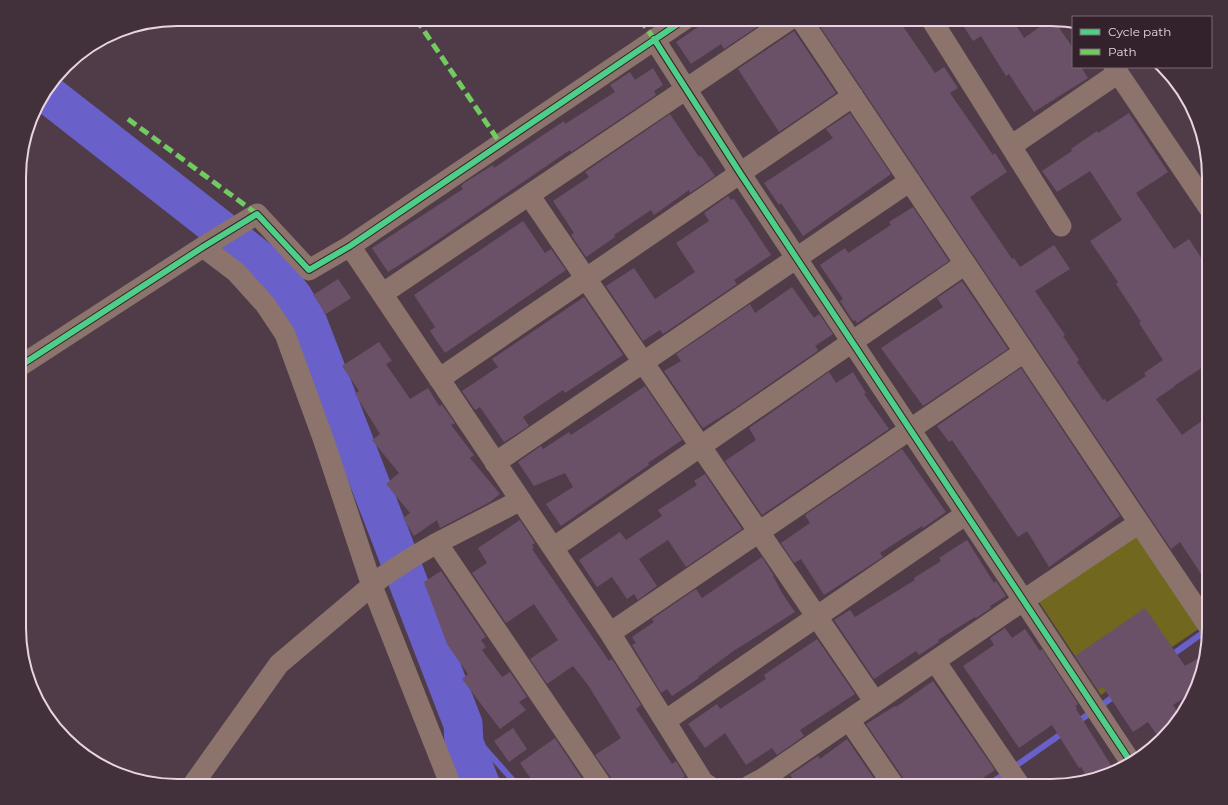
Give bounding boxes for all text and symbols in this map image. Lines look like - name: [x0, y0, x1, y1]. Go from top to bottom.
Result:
- legend: [1072, 16, 1212, 68]
- text: Cycle path: [1108, 24, 1171, 39]
- text: Path: [1108, 44, 1137, 59]

